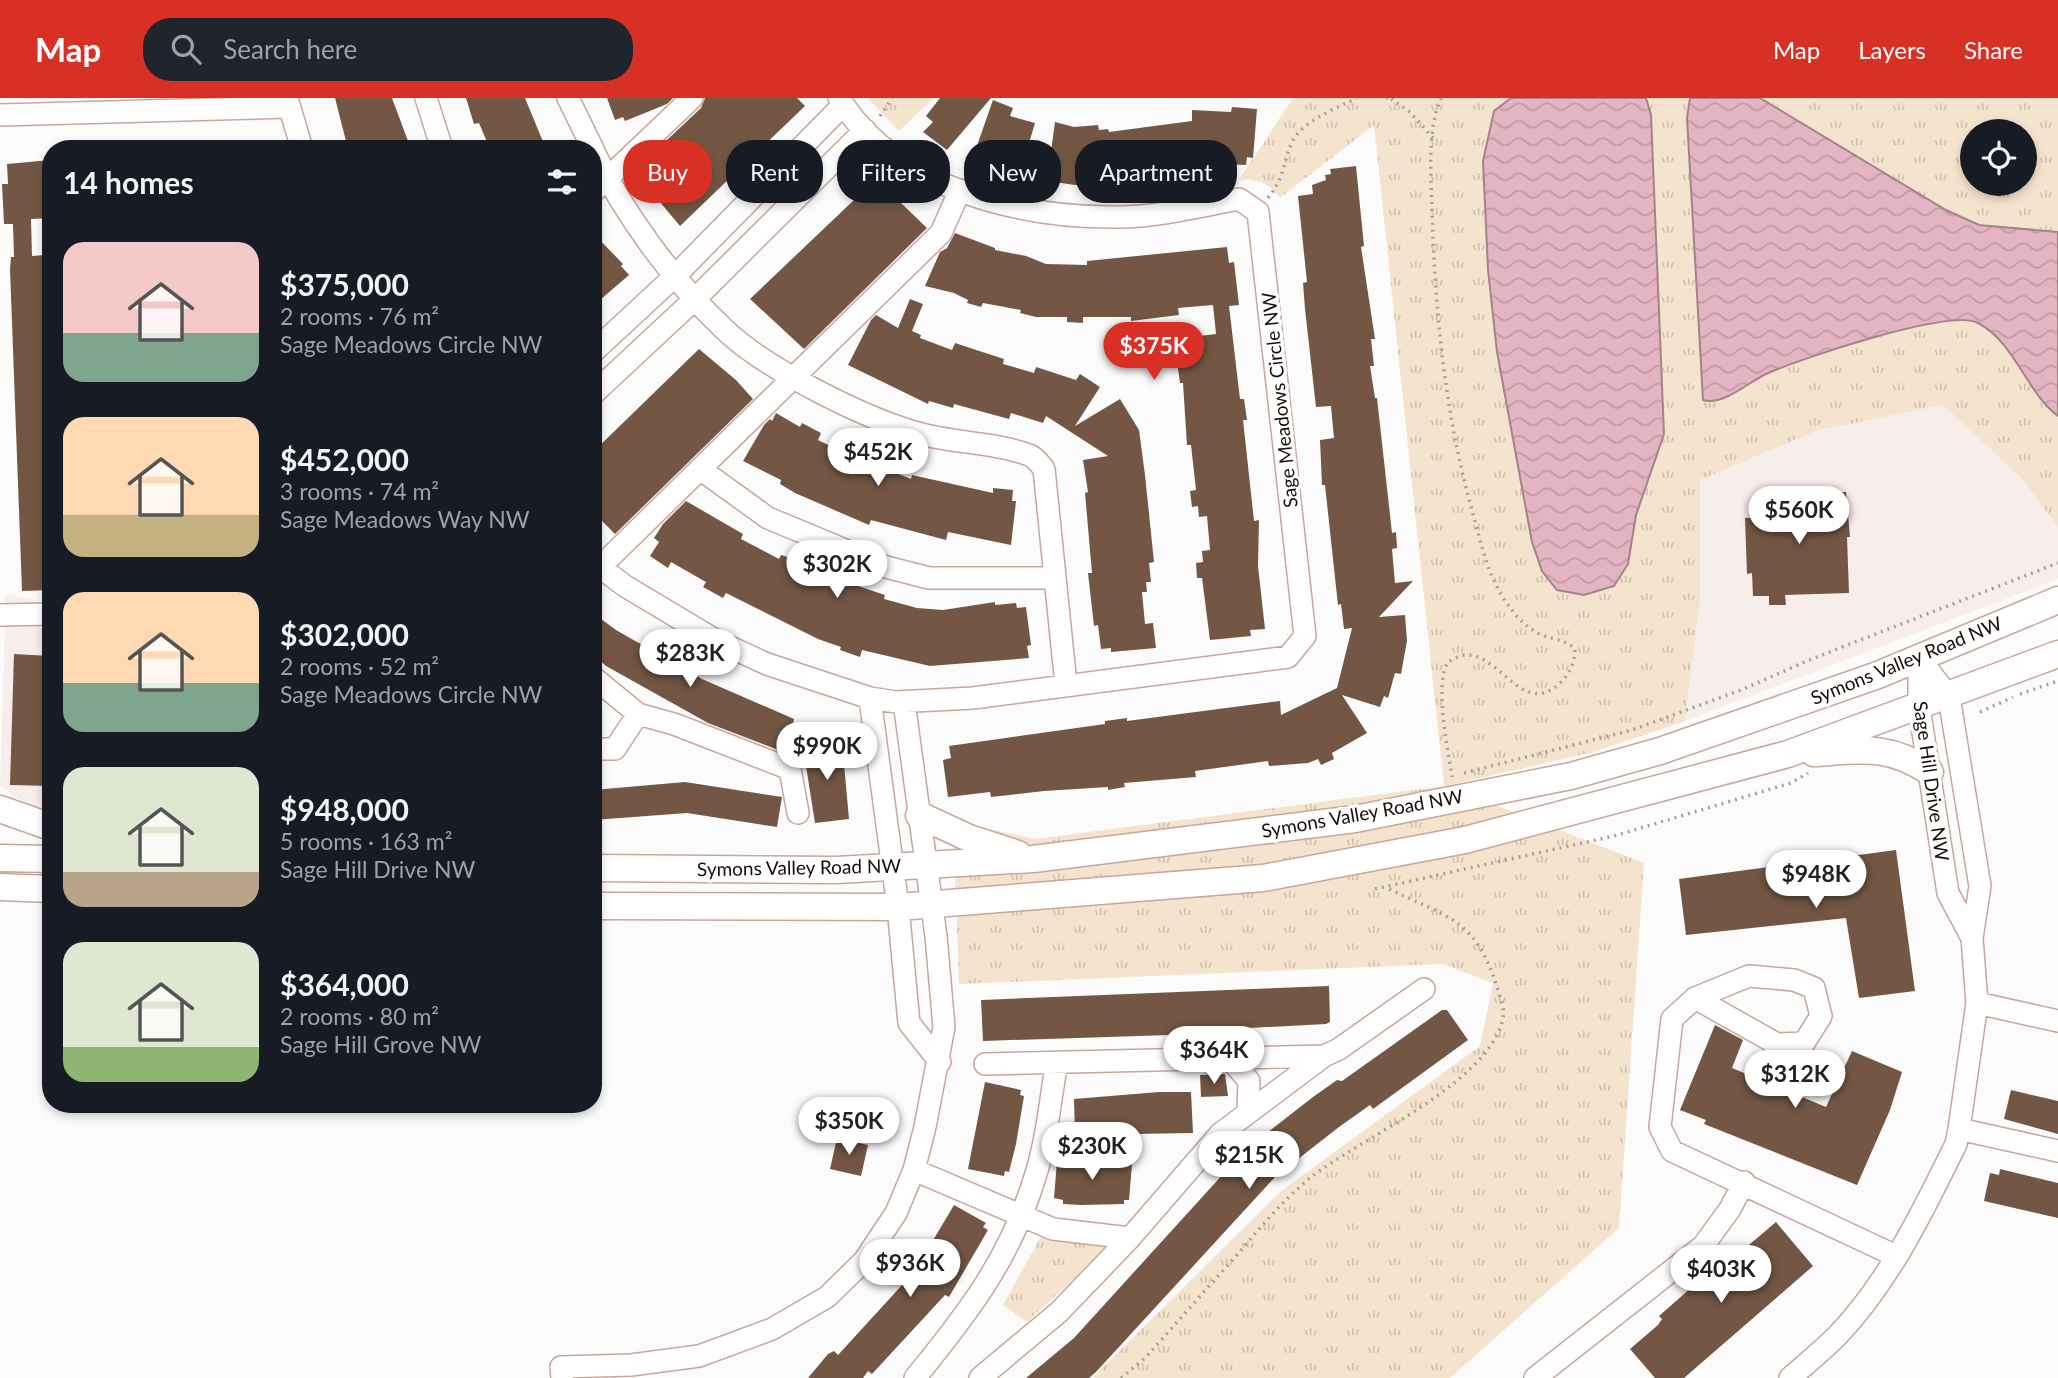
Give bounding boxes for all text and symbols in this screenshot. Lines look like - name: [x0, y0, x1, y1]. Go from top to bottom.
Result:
- search box: [143, 18, 633, 81]
- text: Map: [35, 29, 101, 69]
- icon: search: [167, 30, 205, 68]
- text: Search here: [223, 33, 357, 65]
- text: Map: [1773, 35, 1820, 64]
- text: Layers: [1858, 35, 1926, 64]
- text: Share: [1964, 35, 2023, 64]
- map controls: [1960, 119, 2037, 196]
- button: locate: [1960, 119, 2037, 196]
- chip: Buy: [623, 140, 712, 203]
- chip: Rent: [726, 140, 823, 203]
- chip: Filters: [837, 140, 950, 203]
- chip: New: [964, 140, 1061, 203]
- chip: Apartment: [1075, 140, 1237, 203]
- icon: filters: [543, 163, 581, 201]
- text: 14 homes: [63, 164, 194, 200]
- text: $375,000: [280, 266, 409, 302]
- icon: home: [119, 270, 203, 354]
- street label: Sage Meadows Circle NW: [1256, 291, 1302, 509]
- text: 2 rooms · 76 m²: [280, 302, 439, 330]
- pin: $375K: [1105, 322, 1203, 382]
- text: Sage Meadows Circle NW: [280, 330, 542, 358]
- text: $375K: [1119, 331, 1189, 359]
- pin: $452K: [829, 428, 927, 488]
- text: $452K: [843, 437, 913, 465]
- text: $452,000: [280, 441, 409, 477]
- icon: home: [119, 445, 203, 529]
- text: 3 rooms · 74 m²: [280, 477, 439, 505]
- pin: $560K: [1750, 486, 1848, 546]
- text: $560K: [1764, 495, 1834, 523]
- text: Sage Meadows Way NW: [280, 505, 530, 533]
- pin: $302K: [788, 540, 886, 600]
- text: $302K: [802, 549, 872, 577]
- street label: Symons Valley Road NW: [1807, 611, 2005, 709]
- text: $302,000: [280, 616, 409, 652]
- icon: home: [119, 620, 203, 704]
- pin: $283K: [641, 630, 739, 689]
- text: $283K: [655, 638, 725, 666]
- text: 2 rooms · 52 m²: [280, 652, 439, 680]
- text: Sage Meadows Circle NW: [280, 680, 542, 708]
- street label: Sage Hill Drive NW: [1909, 700, 1955, 863]
- pin: $990K: [778, 722, 876, 782]
- text: $990K: [792, 731, 862, 759]
- street label: Symons Valley Road NW: [1260, 784, 1465, 842]
- text: $948,000: [280, 791, 409, 827]
- icon: home: [119, 795, 203, 879]
- text: 5 rooms · 163 m²: [280, 827, 452, 855]
- pin: $948K: [1767, 850, 1865, 910]
- street label: Symons Valley Road NW: [697, 854, 902, 880]
- text: Sage Hill Drive NW: [280, 855, 475, 883]
- text: $948K: [1781, 859, 1851, 887]
- text: $364,000: [280, 966, 409, 1002]
- icon: home: [119, 970, 203, 1054]
- text: 2 rooms · 80 m²: [280, 1002, 439, 1030]
- pin: $364K: [1165, 1026, 1263, 1086]
- text: Sage Hill Grove NW: [280, 1030, 481, 1058]
- text: $364K: [1179, 1035, 1249, 1063]
- pin: $312K: [1746, 1051, 1844, 1110]
- text: $312K: [1760, 1059, 1830, 1087]
- pin: $350K: [800, 1098, 898, 1157]
- text: $350K: [814, 1106, 884, 1134]
- pin: $230K: [1043, 1122, 1141, 1182]
- text: $230K: [1057, 1131, 1127, 1159]
- pin: $215K: [1200, 1132, 1298, 1191]
- text: $215K: [1214, 1140, 1284, 1168]
- pin: $936K: [861, 1240, 959, 1299]
- pin: $403K: [1672, 1246, 1770, 1305]
- text: $936K: [875, 1248, 945, 1276]
- text: $403K: [1686, 1254, 1756, 1282]

